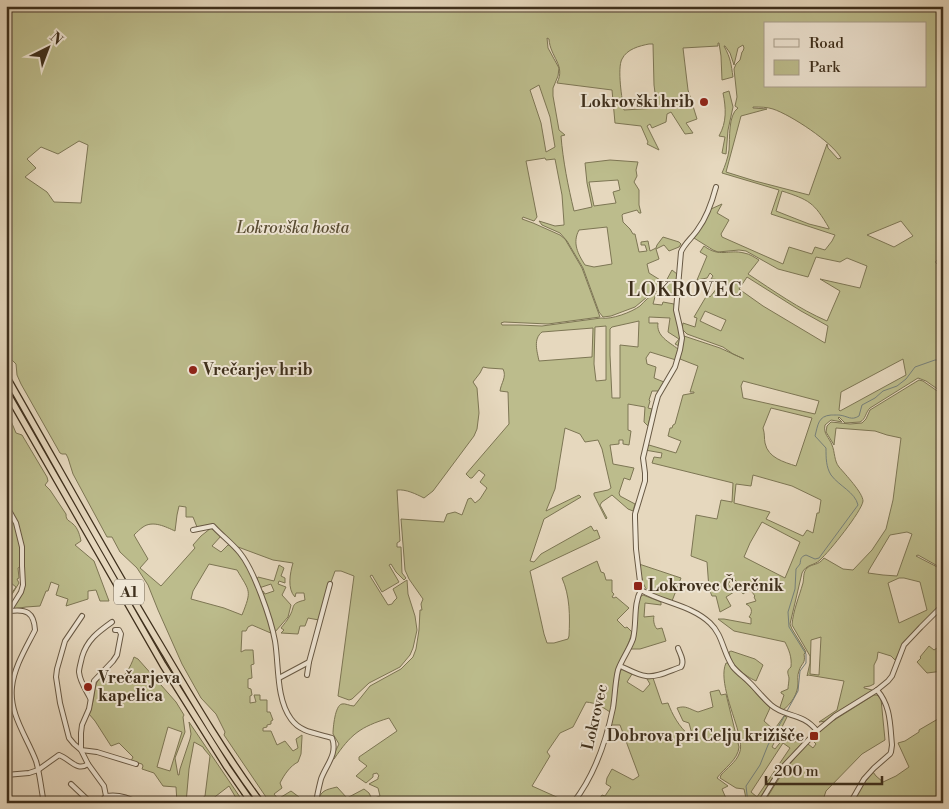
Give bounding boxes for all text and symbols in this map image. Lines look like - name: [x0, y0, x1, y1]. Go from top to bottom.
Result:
- north arrow: [22, 22, 72, 72]
- legend: [764, 22, 926, 88]
- text: N: [46, 29, 66, 49]
- text: Road: [809, 34, 844, 53]
- text: Park: [809, 58, 841, 77]
- place label: Lokrovški hrib: [581, 92, 694, 112]
- marker: Lokrovški hrib: [698, 96, 710, 108]
- park label: Lokrovška hosta: [236, 218, 350, 238]
- district label: LOKROVEC: [627, 278, 743, 302]
- place label: Vrečarjev hrib: [202, 360, 312, 380]
- marker: Vrečarjev hrib: [187, 364, 199, 376]
- place label: Lokrovec Čerčnik: [648, 574, 785, 596]
- road number: A1: [114, 580, 144, 604]
- marker: Lokrovec Čerčnik: [632, 580, 644, 592]
- place label: Vrečarjeva kapelica: [97, 668, 181, 706]
- marker: Vrečarjeva kapelica: [82, 681, 94, 693]
- street label: Lokrovec: [578, 682, 612, 752]
- place label: Dobrova pri Celju križišče: [607, 726, 804, 746]
- marker: Dobrova pri Celju križišče: [808, 730, 820, 742]
- scale bar: [766, 754, 883, 786]
- text: 200 m: [774, 762, 819, 781]

